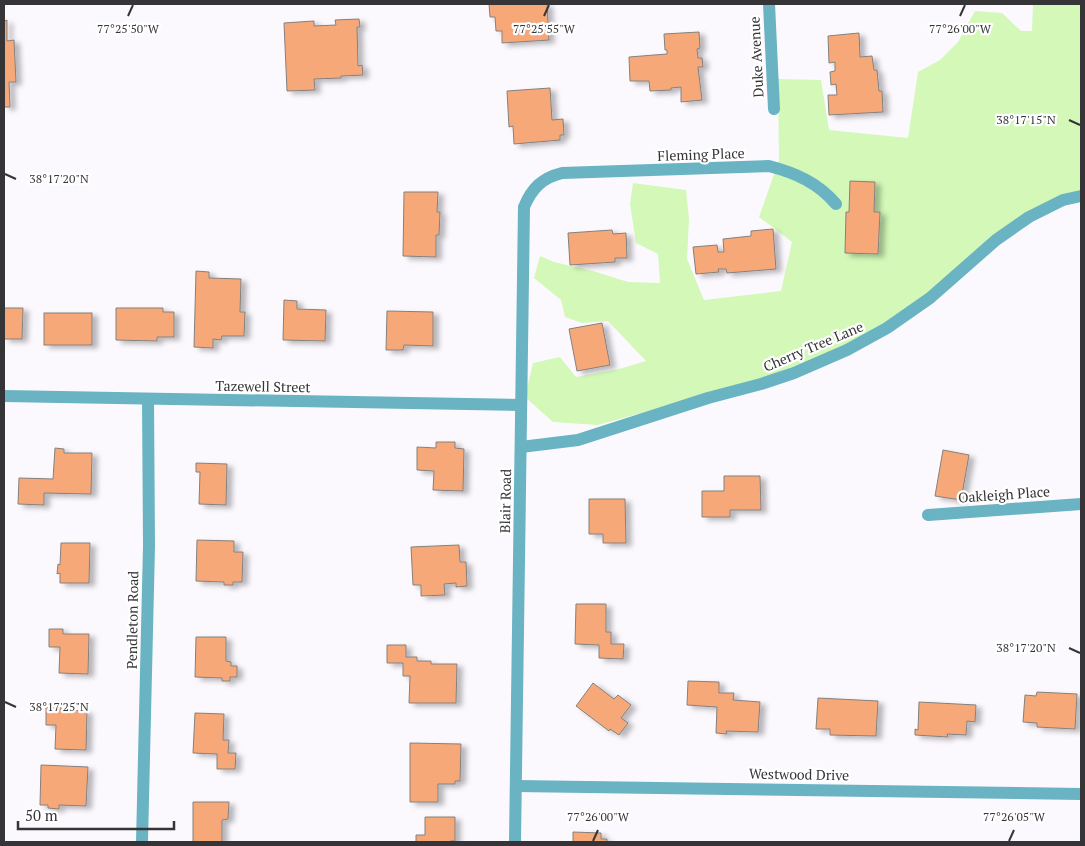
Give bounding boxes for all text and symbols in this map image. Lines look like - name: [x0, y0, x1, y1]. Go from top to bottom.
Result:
- street label: Duke Avenue: [744, 16, 768, 98]
- text: 77°25'50"W: [97, 21, 160, 36]
- text: 77°25'55"W: [513, 21, 576, 36]
- text: 77°26'00"W: [929, 21, 992, 36]
- text: 38°17'15"N: [996, 112, 1056, 127]
- street label: Fleming Place: [657, 143, 745, 165]
- text: 38°17'20"N: [29, 171, 89, 186]
- street label: Cherry Tree Lane: [760, 316, 866, 376]
- street label: Tazewell Street: [215, 376, 312, 396]
- street label: Blair Road: [495, 469, 515, 533]
- street label: Oakleigh Place: [957, 481, 1051, 507]
- street label: Pendleton Road: [122, 571, 142, 669]
- text: 38°17'20"N: [996, 640, 1056, 655]
- text: 38°17'25"N: [29, 699, 89, 714]
- street label: Westwood Drive: [749, 764, 849, 784]
- scale bar: [18, 798, 174, 830]
- text: 50 m: [25, 805, 58, 825]
- text: 77°26'00"W: [567, 809, 630, 824]
- text: 77°26'05"W: [983, 809, 1046, 824]

